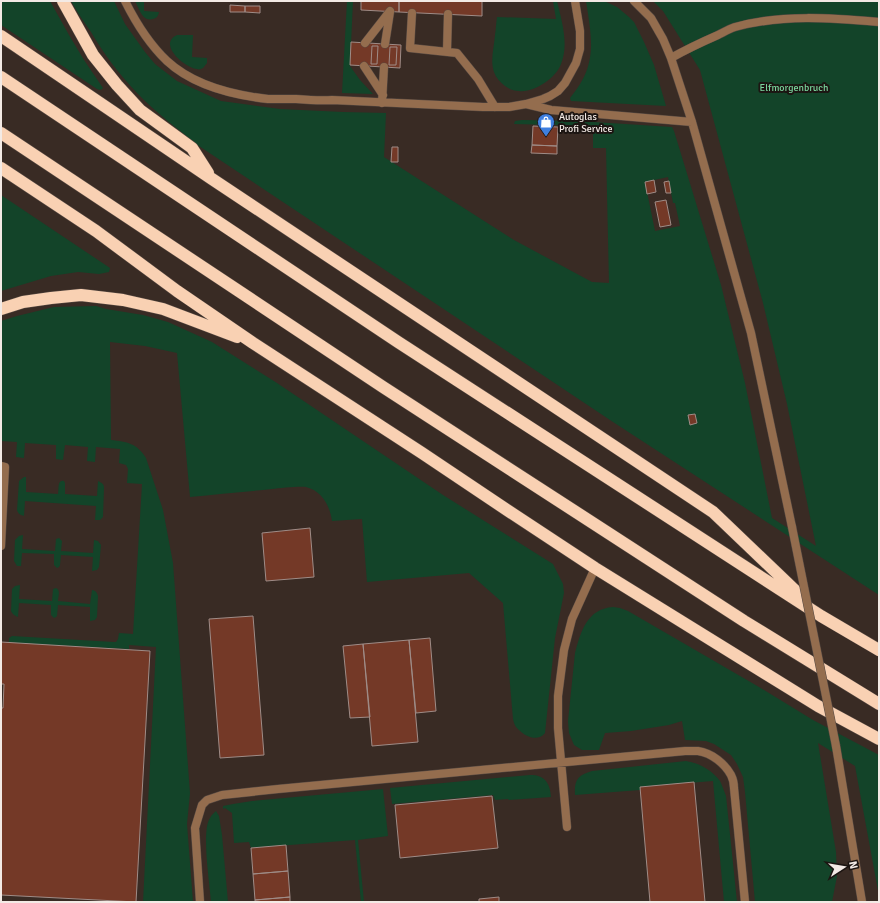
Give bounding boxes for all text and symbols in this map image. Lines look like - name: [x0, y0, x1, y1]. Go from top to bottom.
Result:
- park label: Elfmorgenbruch: [760, 82, 828, 94]
- place label: Autoglas Profi Service: [559, 111, 612, 135]
- shop icon: Autoglas Profi Service: [536, 112, 556, 137]
- north arrow: [824, 847, 864, 887]
- text: N: [846, 860, 860, 870]

